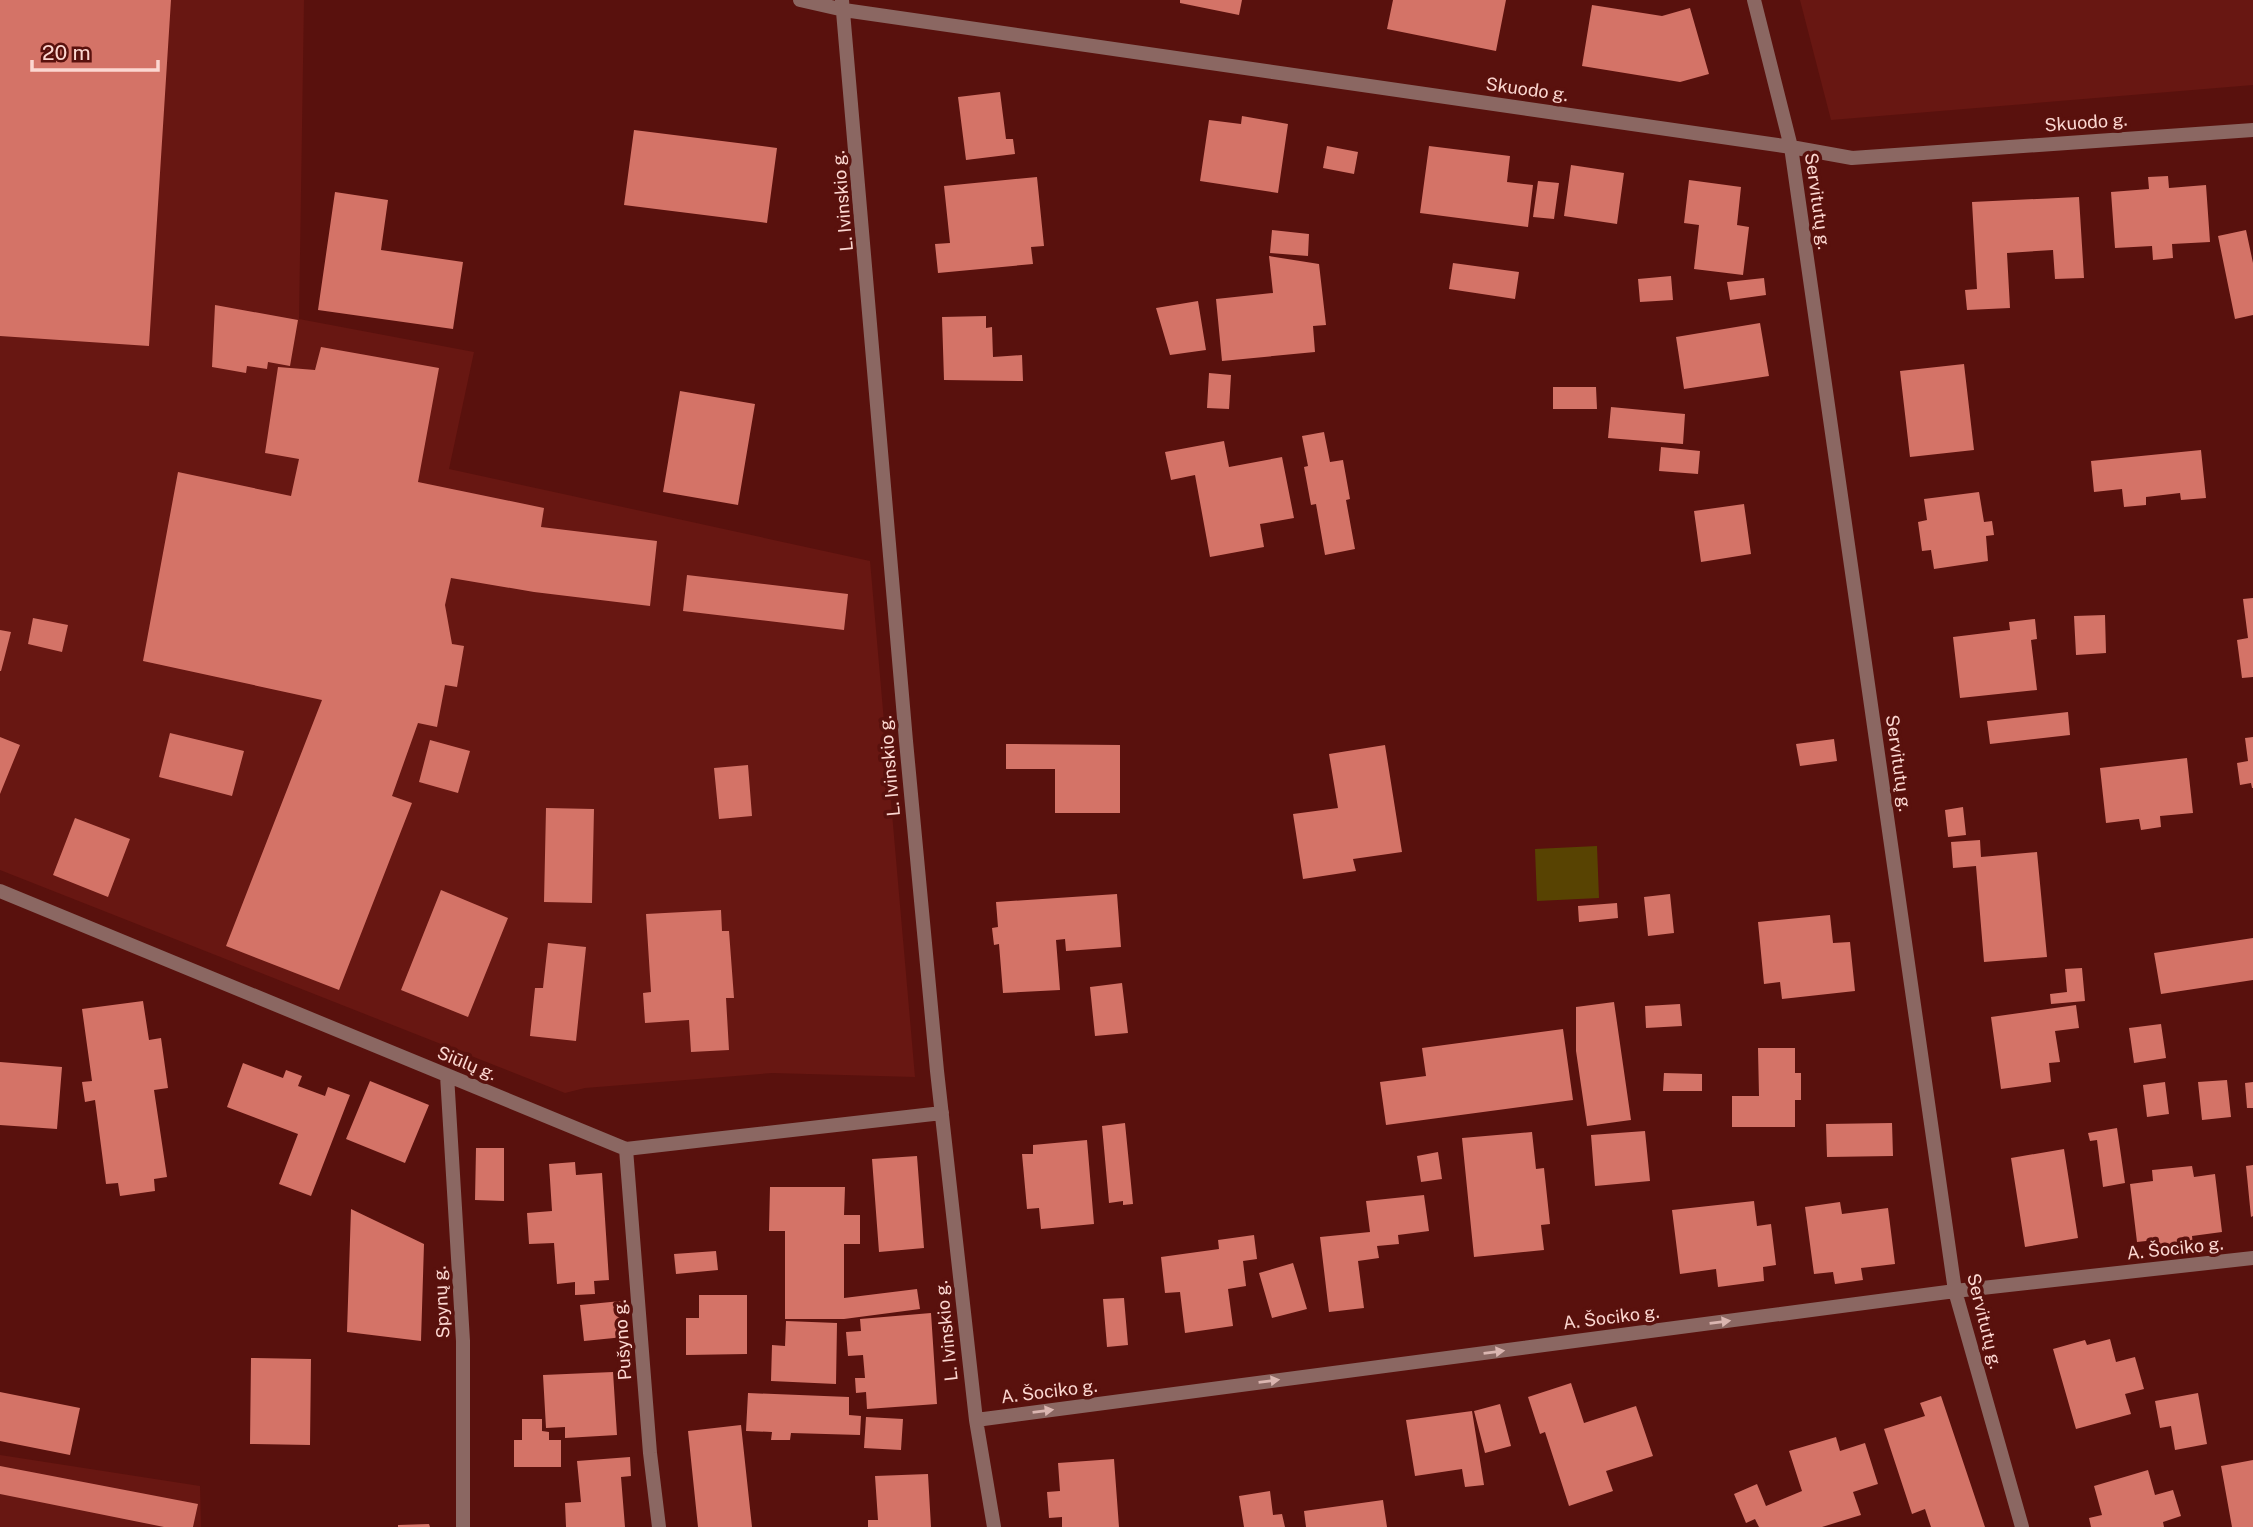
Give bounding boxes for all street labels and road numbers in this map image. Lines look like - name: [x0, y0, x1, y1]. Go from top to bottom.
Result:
- street label: Skuodo g.: [1484, 73, 1570, 105]
- street label: Skuodo g.: [2044, 109, 2128, 135]
- street label: L. Ivinskio g.: [827, 150, 857, 252]
- street label: Servitutų g.: [1801, 151, 1835, 251]
- street label: Servitutų g.: [1882, 713, 1916, 813]
- street label: L. Ivinskio g.: [874, 715, 904, 817]
- street label: Siūlų g.: [434, 1042, 500, 1084]
- street label: A. Šociko g.: [2126, 1232, 2224, 1264]
- street label: Spynų g.: [429, 1265, 453, 1339]
- street label: Servitutų g.: [1963, 1271, 2007, 1371]
- street label: L. Ivinskio g.: [930, 1280, 962, 1382]
- street label: Pušyno g.: [609, 1299, 635, 1381]
- street label: A. Šociko g.: [1562, 1301, 1660, 1333]
- street label: A. Šociko g.: [1000, 1375, 1098, 1407]

